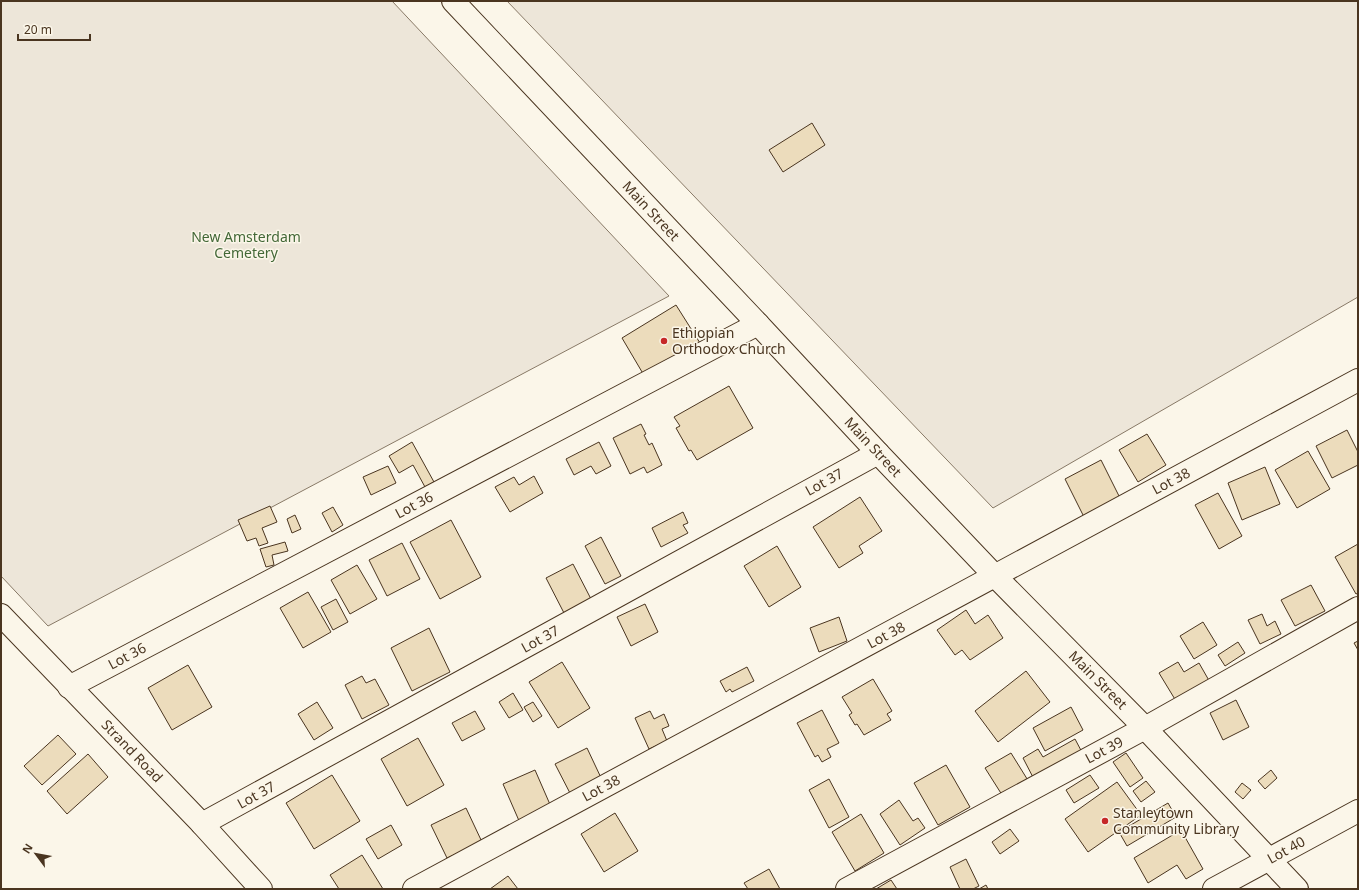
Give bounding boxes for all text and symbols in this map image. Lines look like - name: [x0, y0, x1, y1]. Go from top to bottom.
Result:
- scale bar: [18, 16, 90, 42]
- text: 20 m: [24, 21, 52, 38]
- street label: Main Street: [619, 177, 684, 245]
- park label: New Amsterdam Cemetery: [191, 227, 301, 262]
- place label: Ethiopian Orthodox Church: [672, 323, 786, 358]
- marker: Ethiopian Orthodox Church: [659, 336, 669, 346]
- street label: Main Street: [841, 413, 906, 481]
- street label: Lot 37: [801, 463, 846, 500]
- street label: Lot 38: [1148, 463, 1193, 498]
- street label: Lot 36: [391, 487, 436, 522]
- street label: Lot 38: [863, 617, 908, 652]
- street label: Lot 37: [517, 620, 562, 657]
- street label: Lot 36: [104, 638, 149, 673]
- street label: Main Street: [1065, 646, 1132, 713]
- street label: Strand Road: [98, 715, 167, 786]
- street label: Lot 39: [1081, 732, 1126, 767]
- street label: Lot 38: [578, 770, 623, 805]
- street label: Lot 37: [233, 776, 278, 813]
- place label: Stanleytown Community Library: [1113, 803, 1240, 838]
- marker: Stanleytown Community Library: [1100, 816, 1110, 826]
- street label: Lot 40: [1263, 831, 1308, 868]
- north arrow: [16, 834, 56, 874]
- text: N: [18, 841, 36, 856]

